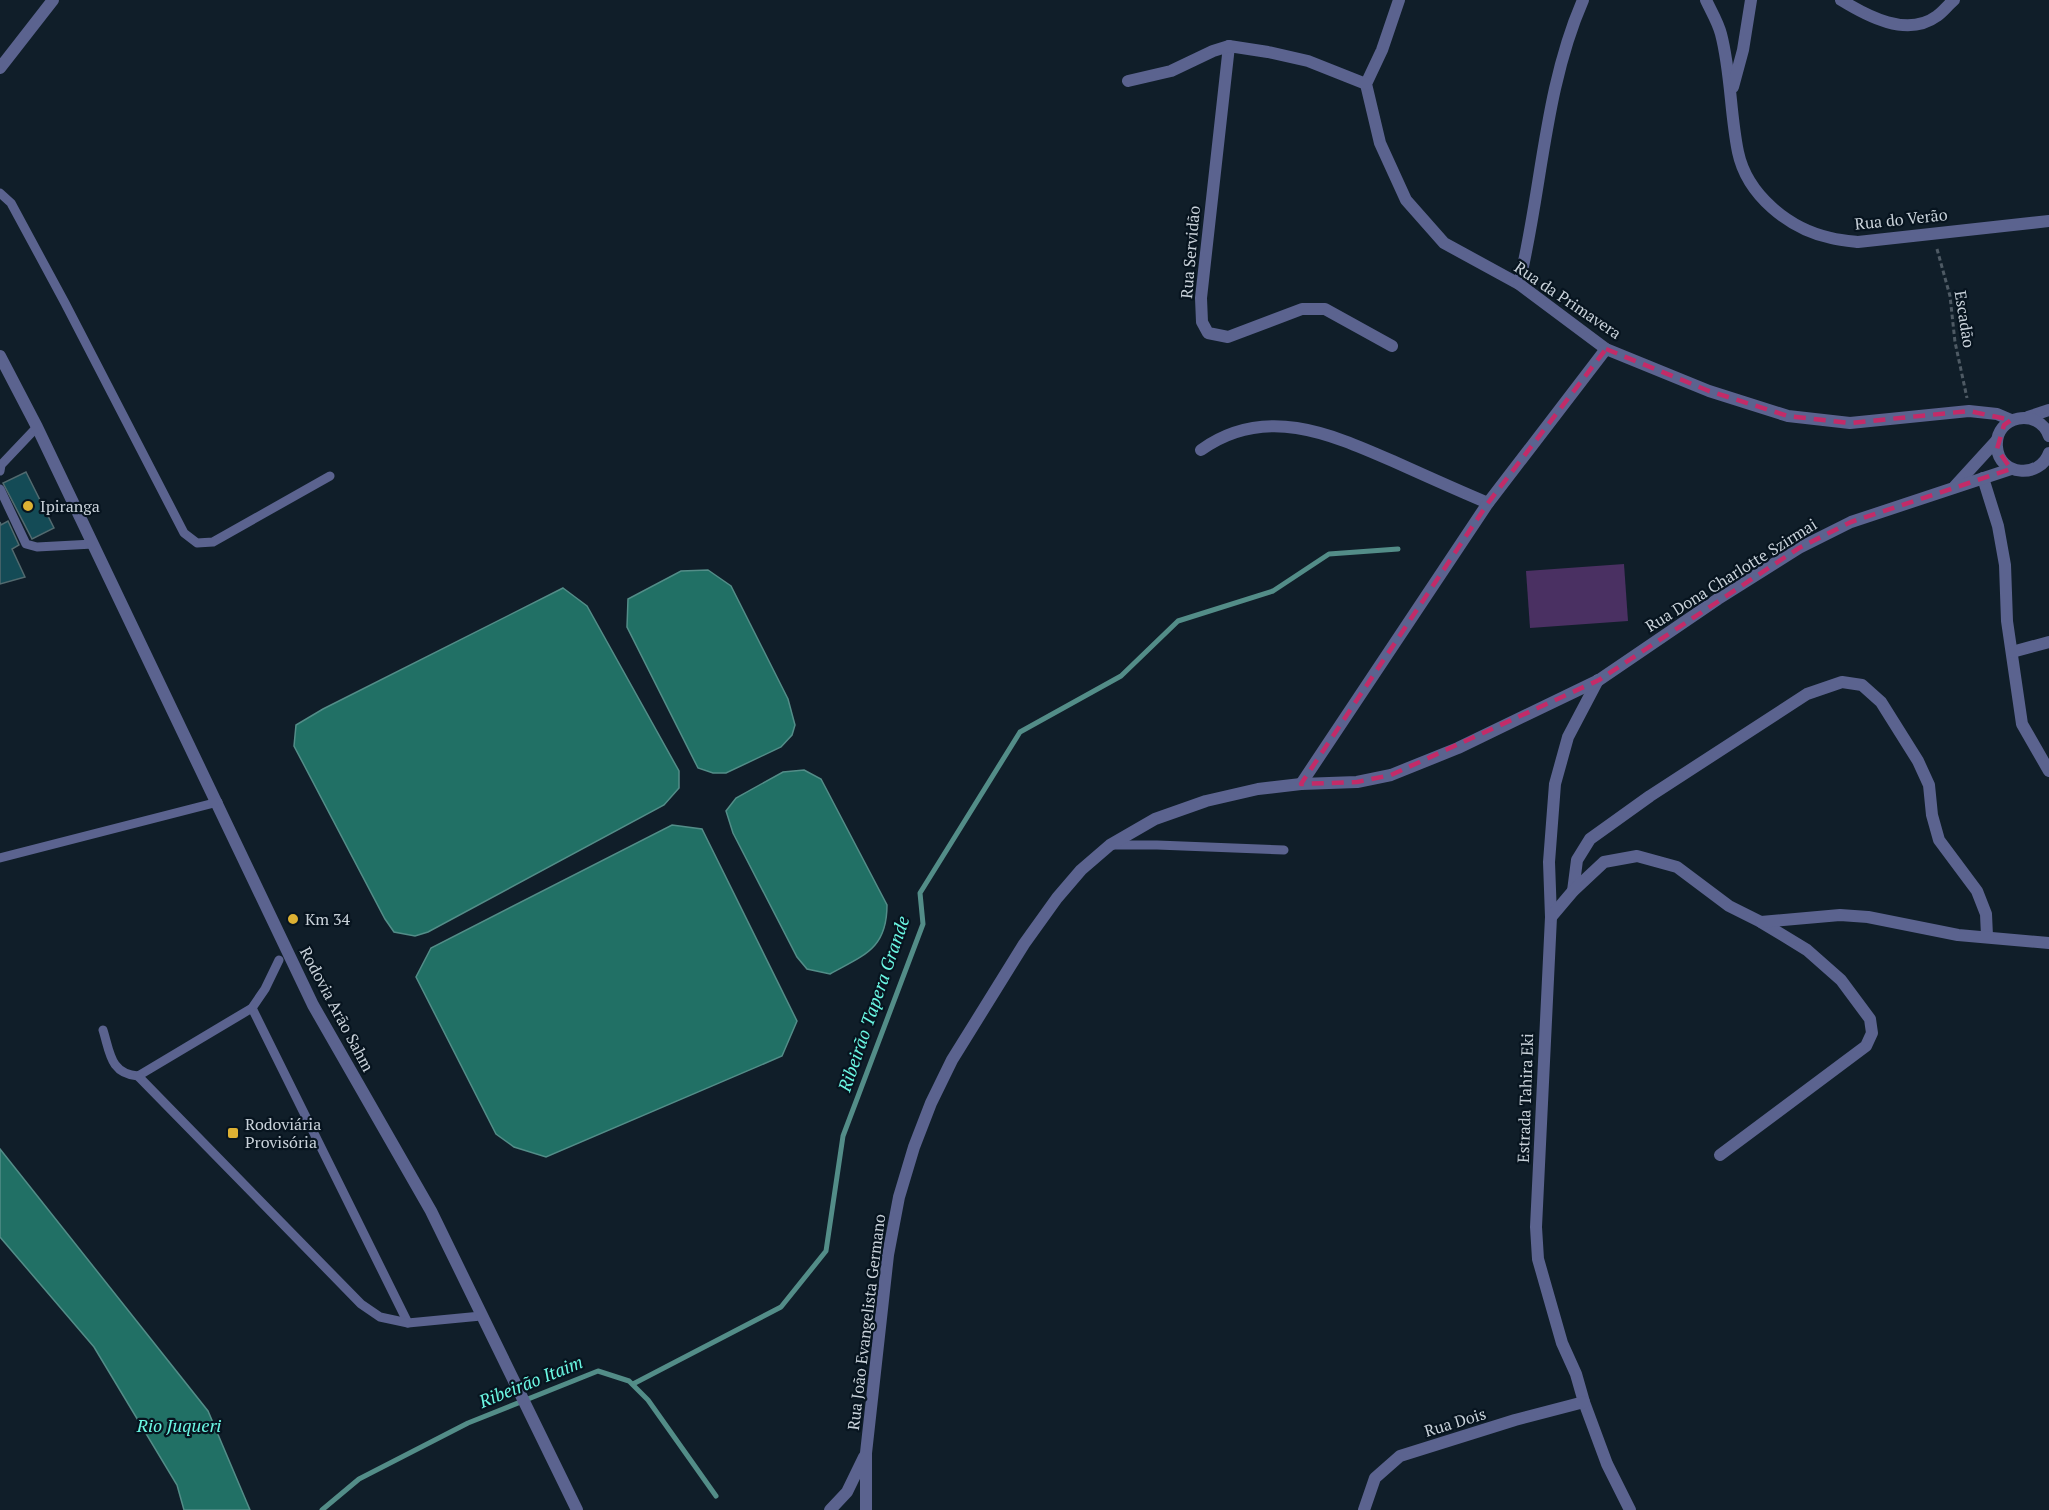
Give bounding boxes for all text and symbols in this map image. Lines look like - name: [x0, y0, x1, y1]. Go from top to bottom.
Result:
- street label: Rua do Verão: [1854, 203, 1949, 235]
- street label: Rua Servidão: [1175, 205, 1205, 299]
- street label: Rua da Primavera: [1510, 256, 1626, 344]
- street label: Escadão: [1950, 289, 1980, 349]
- place label: Ipiranga: [40, 495, 100, 517]
- marker: Ipiranga: [21, 499, 35, 513]
- street label: Rua Dona Charlotte Szirmai: [1641, 513, 1821, 637]
- place label: Km 34: [305, 908, 351, 930]
- marker: Km 34: [286, 912, 300, 926]
- water label: Ribeirão Tapera Grande: [831, 913, 914, 1096]
- street label: Rodovia Arão Sahm: [295, 943, 379, 1075]
- street label: Estrada Tahira Eki: [1512, 1033, 1538, 1163]
- place label: Rodoviária Provisória: [245, 1113, 321, 1153]
- marker: Rodoviária Provisória: [226, 1126, 240, 1140]
- street label: Rua João Evangelista Germano: [842, 1212, 890, 1431]
- water label: Ribeirão Itaim: [474, 1349, 586, 1413]
- street label: Rua Dois: [1422, 1402, 1489, 1442]
- water label: Rio Juqueri: [136, 1413, 221, 1437]

